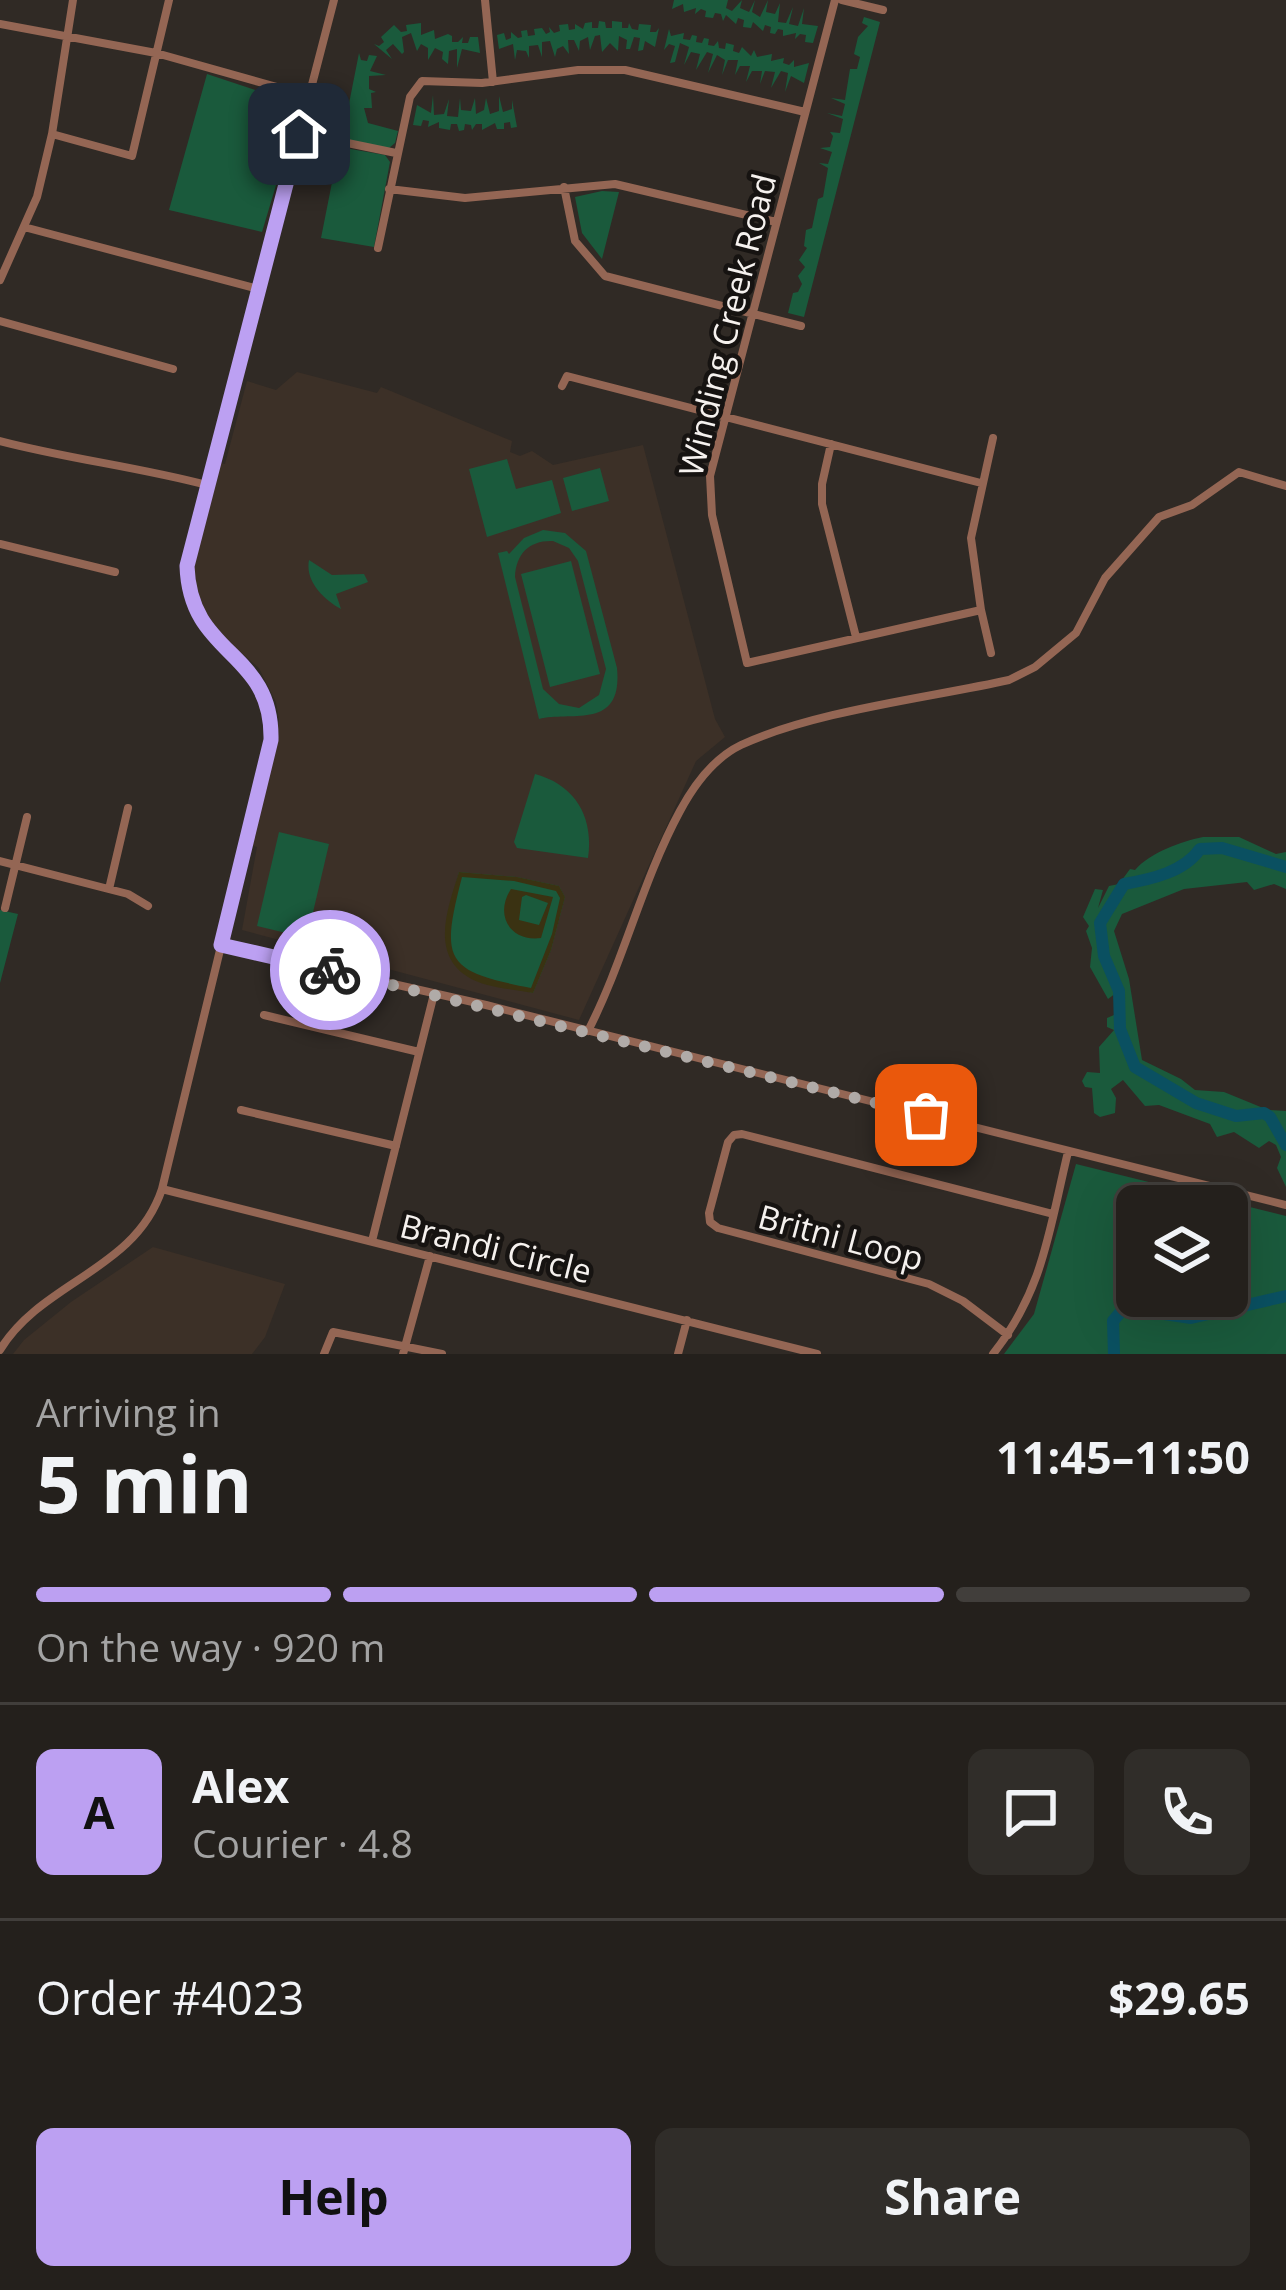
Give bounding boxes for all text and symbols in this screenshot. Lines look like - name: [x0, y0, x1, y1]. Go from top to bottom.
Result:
- pin: [248, 83, 350, 185]
- icon: home: [266, 101, 332, 167]
- street label: Winding Creek Road: [668, 169, 786, 481]
- courier: [270, 910, 390, 1030]
- icon: bike: [297, 937, 363, 1003]
- pin: [875, 1064, 977, 1166]
- icon: bag: [893, 1082, 959, 1148]
- map controls: [1116, 1185, 1248, 1317]
- button: layers: [1116, 1185, 1248, 1317]
- street label: Britni Loop: [753, 1193, 929, 1281]
- street label: Brandi Circle: [396, 1202, 596, 1294]
- text: Arriving in: [36, 1385, 221, 1438]
- text: 11:45–11:50: [996, 1426, 1250, 1487]
- text: 5 min: [36, 1430, 253, 1536]
- text: On the way · 920 m: [36, 1620, 385, 1673]
- button: chat: [968, 1749, 1094, 1875]
- button: phone: [1124, 1749, 1250, 1875]
- text: Alex: [192, 1755, 289, 1816]
- text: A: [83, 1781, 115, 1842]
- text: Courier · 4.8: [192, 1816, 413, 1869]
- text: Order #4023: [36, 1967, 304, 2028]
- text: $29.65: [1109, 1967, 1250, 2028]
- button: Help: [36, 2128, 631, 2266]
- button: Share: [655, 2128, 1250, 2266]

